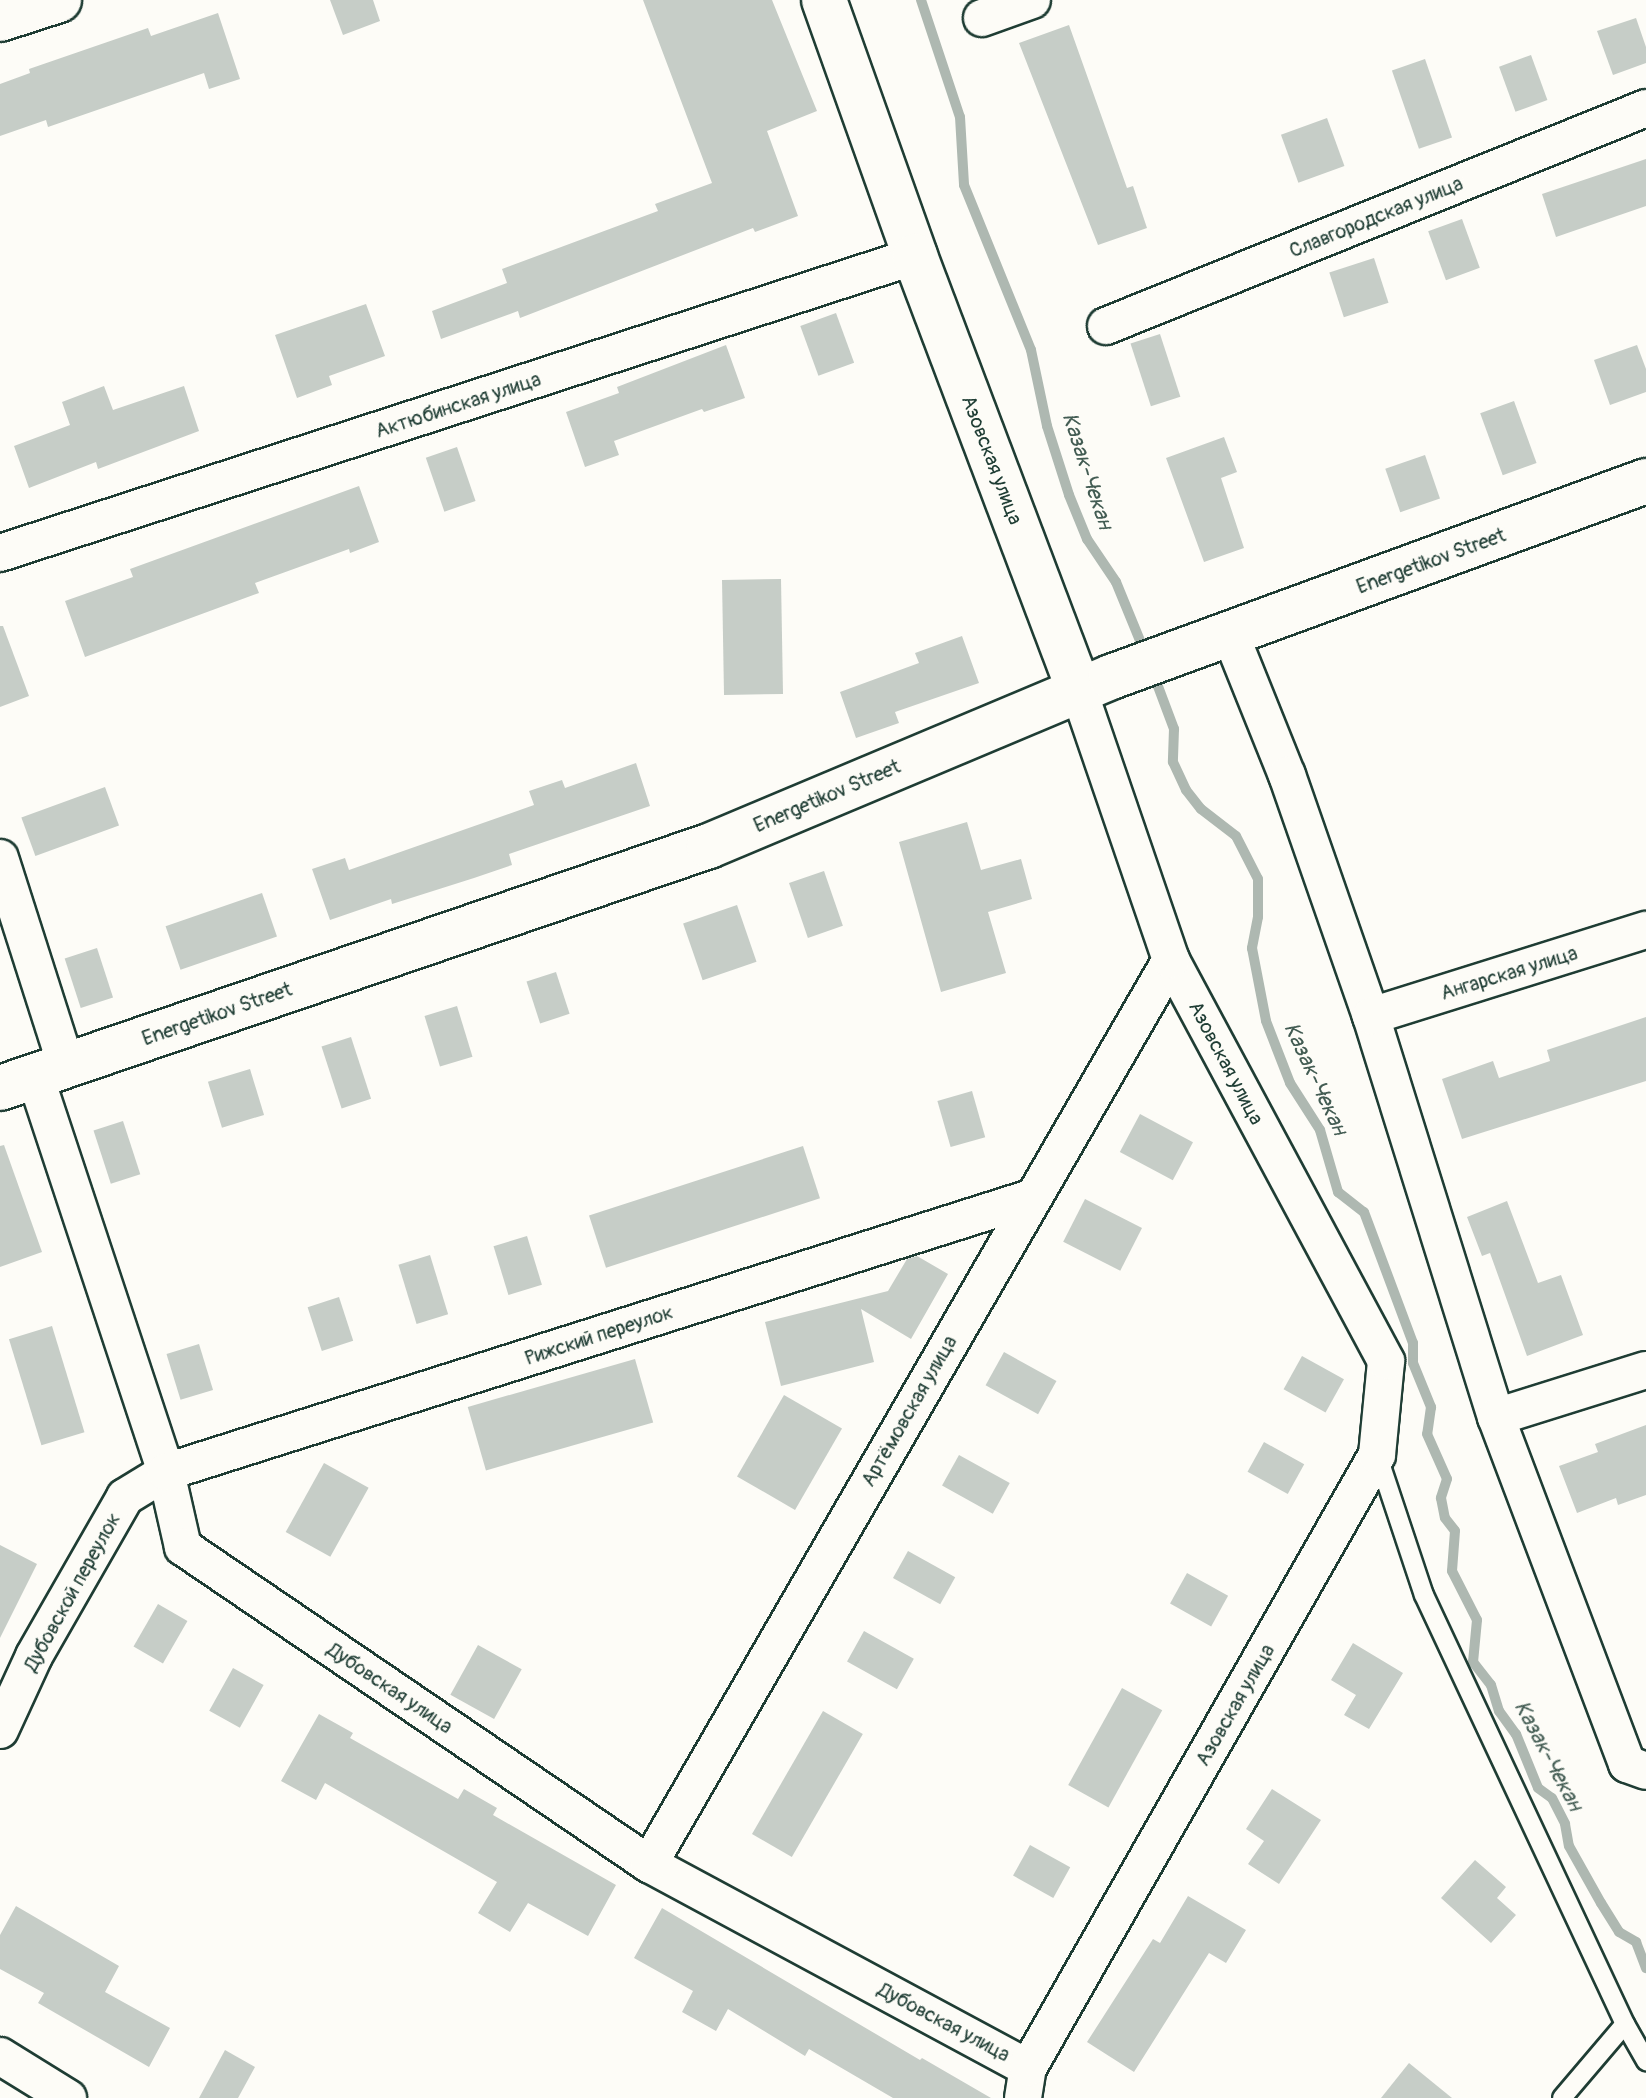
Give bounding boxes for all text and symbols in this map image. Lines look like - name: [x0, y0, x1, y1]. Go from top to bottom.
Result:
- street label: Славгородская улица: [1286, 171, 1466, 263]
- street label: Актюбинская улица: [372, 367, 544, 443]
- street label: Азовская улица: [956, 392, 1028, 528]
- water label: Казак-Чекан: [1056, 409, 1118, 533]
- street label: Energetikov Street: [1353, 523, 1509, 599]
- street label: Energetikov Street: [750, 754, 904, 838]
- street label: Ангарская улица: [1438, 941, 1580, 1005]
- street label: Energetikov Street: [139, 977, 295, 1051]
- street label: Азовская улица: [1183, 997, 1269, 1129]
- water label: Казак-Чекан: [1277, 1019, 1353, 1139]
- street label: Рижский переулок: [522, 1300, 676, 1370]
- street label: Артёмовская улица: [856, 1331, 962, 1491]
- street label: Дубовской переулок: [19, 1509, 125, 1675]
- street label: Дубовская улица: [323, 1637, 457, 1739]
- street label: Азовская улица: [1190, 1640, 1280, 1770]
- water label: Казак-Чекан: [1508, 1696, 1588, 1816]
- street label: Дубовская улица: [874, 1977, 1014, 2067]

